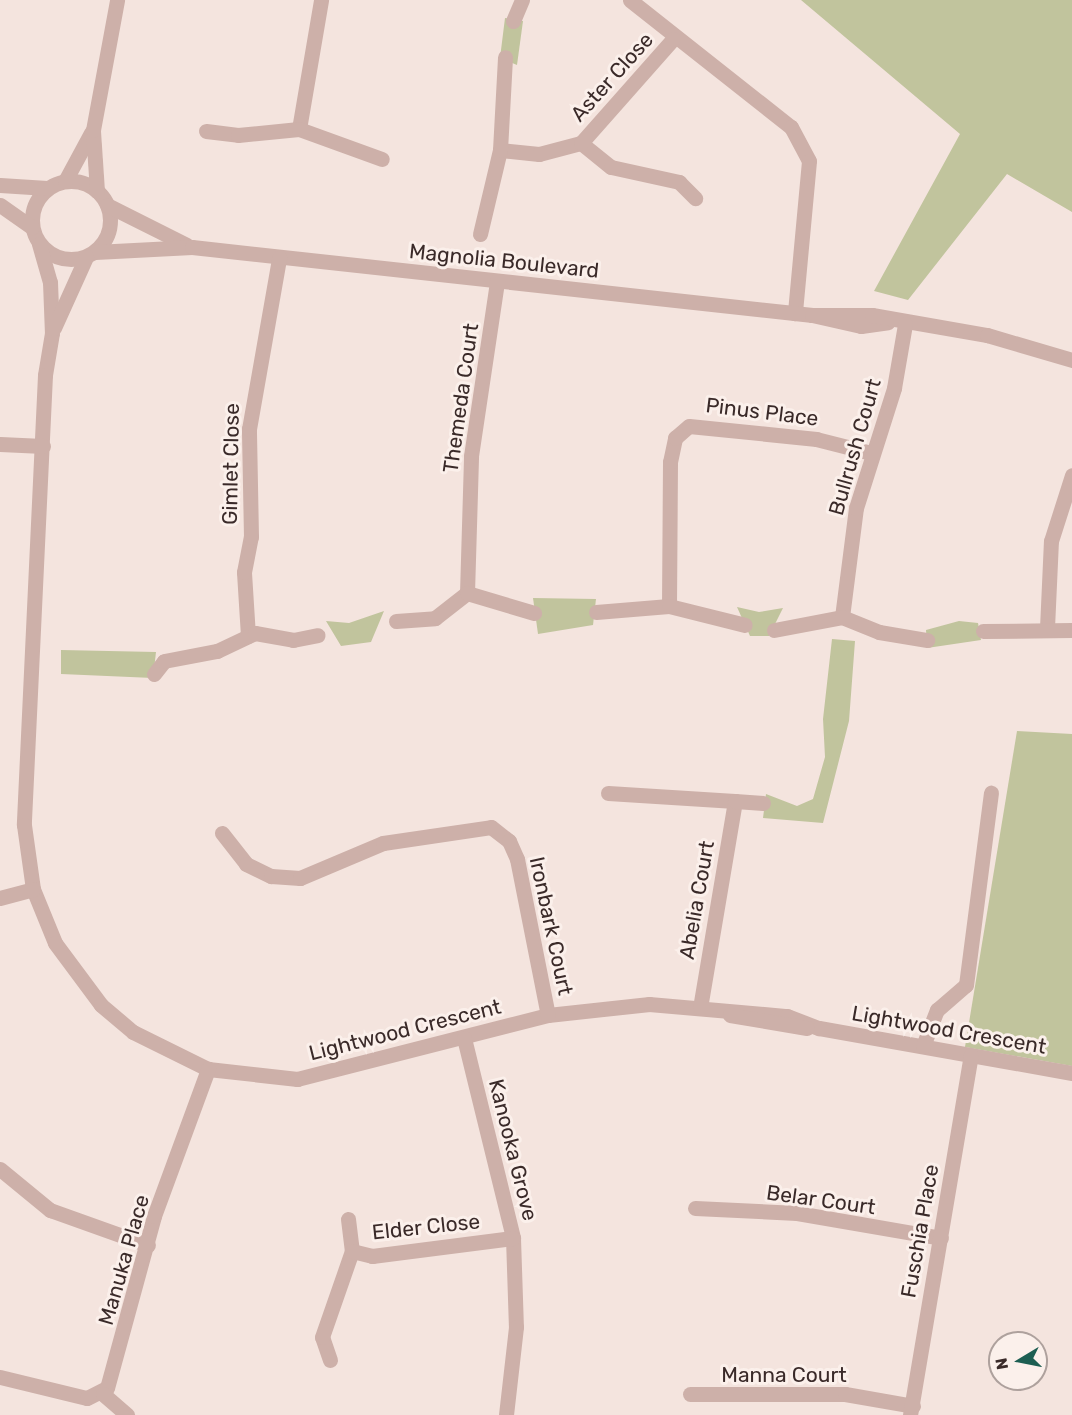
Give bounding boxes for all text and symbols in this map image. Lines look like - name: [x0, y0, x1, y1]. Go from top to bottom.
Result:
- street label: Aster Close: [565, 27, 659, 127]
- street label: Magnolia Boulevard: [408, 238, 600, 284]
- street label: Themeda Court: [438, 322, 484, 474]
- street label: Bullrush Court: [823, 376, 887, 518]
- street label: Pinus Place: [704, 393, 820, 431]
- street label: Gimlet Close: [217, 403, 245, 525]
- street label: Abelia Court: [674, 839, 720, 961]
- street label: Ironbark Court: [524, 854, 578, 998]
- street label: Lightwood Crescent: [306, 994, 504, 1066]
- street label: Lightwood Crescent: [850, 1000, 1048, 1060]
- street label: Kanooka Grove: [483, 1077, 543, 1223]
- street label: Fuschia Place: [896, 1162, 944, 1300]
- street label: Belar Court: [765, 1180, 877, 1220]
- street label: Manuka Place: [93, 1192, 155, 1328]
- street label: Elder Close: [371, 1209, 481, 1245]
- north arrow: [988, 1331, 1048, 1391]
- text: N: [991, 1357, 1012, 1371]
- street label: Manna Court: [721, 1362, 847, 1388]

